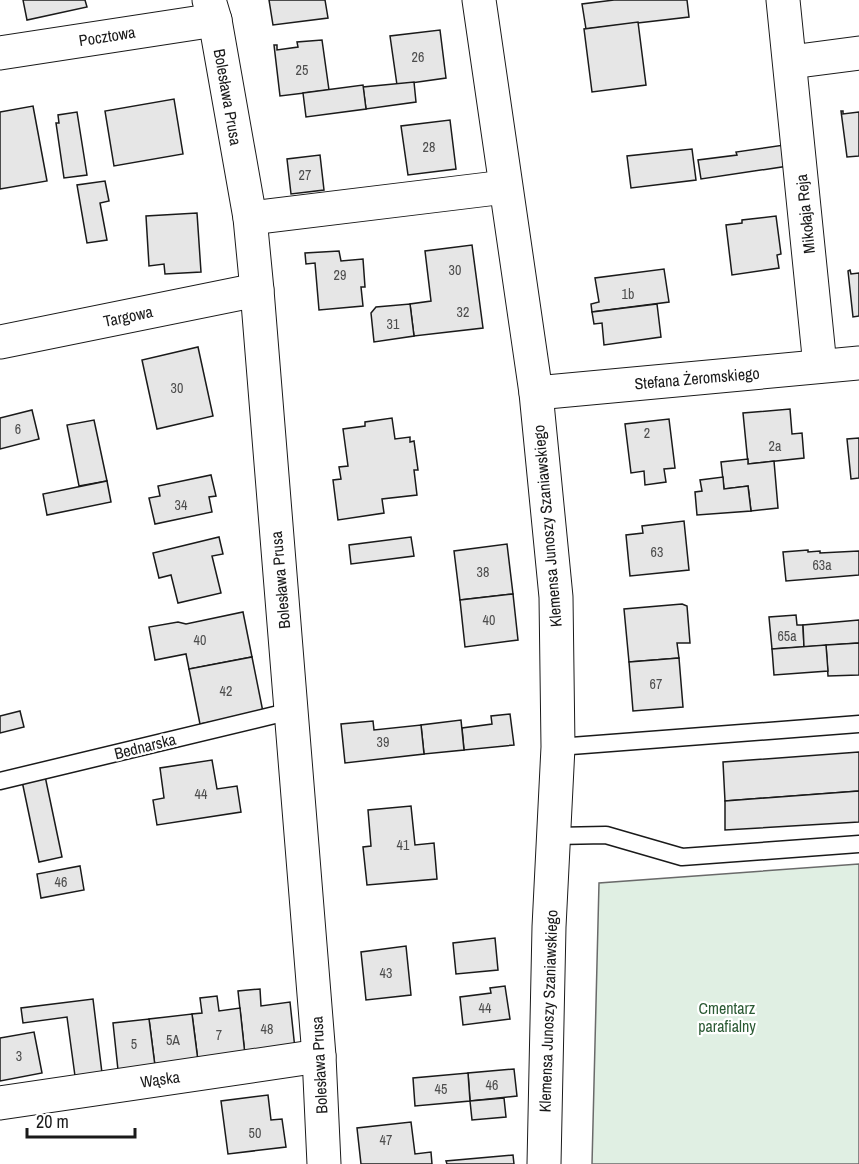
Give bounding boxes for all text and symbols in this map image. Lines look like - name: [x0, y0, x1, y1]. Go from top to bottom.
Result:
- street label: Pocztowa: [77, 21, 138, 51]
- street label: Bolesława Prusa: [209, 47, 247, 148]
- house number: 26: [412, 48, 424, 66]
- house number: 25: [296, 61, 308, 79]
- house number: 28: [423, 138, 435, 156]
- house number: 27: [299, 166, 311, 184]
- street label: Mikołaja Reja: [790, 173, 820, 255]
- house number: 30: [449, 261, 461, 279]
- house number: 29: [334, 266, 346, 284]
- house number: 1b: [622, 285, 634, 303]
- street label: Targowa: [101, 300, 155, 332]
- house number: 32: [457, 303, 469, 321]
- house number: 31: [387, 315, 400, 333]
- street label: Stefana Żeromskiego: [634, 362, 760, 394]
- house number: 30: [171, 379, 183, 397]
- house number: 6: [15, 420, 21, 438]
- street label: Klemensa Junoszy Szaniawskiego: [527, 424, 567, 628]
- house number: 2: [644, 424, 650, 442]
- house number: 2a: [769, 437, 782, 455]
- house number: 34: [175, 496, 188, 514]
- street label: Bolesława Prusa: [265, 530, 295, 630]
- house number: 63: [651, 543, 663, 561]
- house number: 63a: [812, 556, 832, 574]
- house number: 38: [477, 563, 489, 581]
- house number: 40: [483, 611, 495, 629]
- house number: 65a: [777, 627, 797, 645]
- house number: 40: [194, 631, 206, 649]
- house number: 67: [650, 675, 662, 693]
- house number: 42: [220, 682, 232, 700]
- street label: Bednarska: [112, 728, 179, 764]
- house number: 39: [377, 733, 389, 751]
- house number: 44: [195, 785, 208, 803]
- house number: 41: [397, 836, 410, 854]
- house number: 46: [55, 873, 67, 891]
- street label: Klemensa Junoszy Szaniawskiego: [533, 909, 563, 1113]
- house number: 43: [380, 964, 392, 982]
- park label: Cmentarz parafialny: [698, 997, 756, 1037]
- house number: 44: [479, 999, 492, 1017]
- street label: Bolesława Prusa: [305, 1015, 333, 1114]
- house number: 48: [261, 1020, 273, 1038]
- house number: 7: [216, 1026, 222, 1044]
- house number: 5A: [166, 1031, 180, 1049]
- house number: 5: [131, 1035, 137, 1053]
- house number: 3: [16, 1047, 22, 1065]
- street label: Wąska: [139, 1065, 182, 1093]
- house number: 46: [486, 1076, 498, 1094]
- house number: 45: [435, 1080, 447, 1098]
- scale bar: [27, 1101, 135, 1139]
- text: 20 m: [36, 1109, 69, 1134]
- house number: 50: [249, 1124, 261, 1142]
- house number: 47: [380, 1131, 392, 1149]

